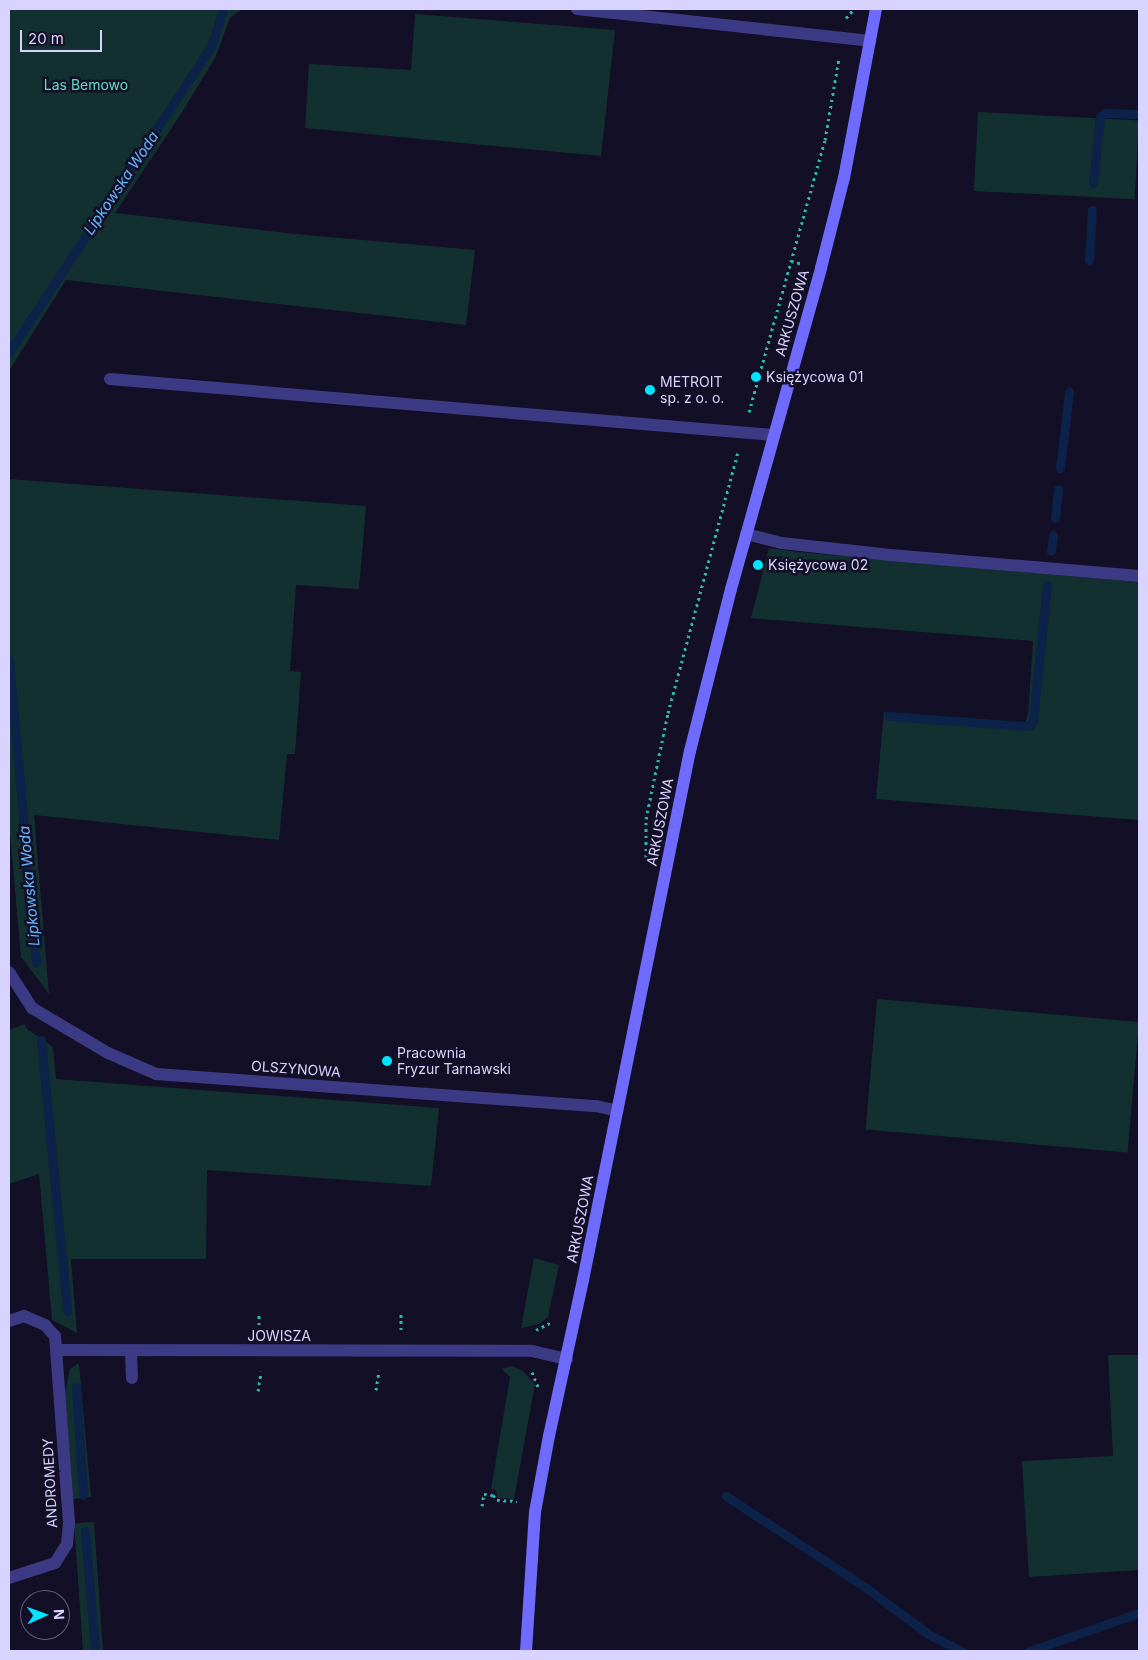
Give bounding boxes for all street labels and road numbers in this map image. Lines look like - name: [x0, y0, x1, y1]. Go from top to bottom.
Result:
- street label: ARKUSZOWA: [772, 268, 812, 358]
- street label: ARKUSZOWA: [643, 777, 677, 867]
- street label: OLSZYNOWA: [251, 1057, 341, 1081]
- street label: ARKUSZOWA: [563, 1174, 597, 1264]
- street label: JOWISZA: [247, 1328, 311, 1344]
- street label: ANDROMEDY: [39, 1438, 61, 1528]

